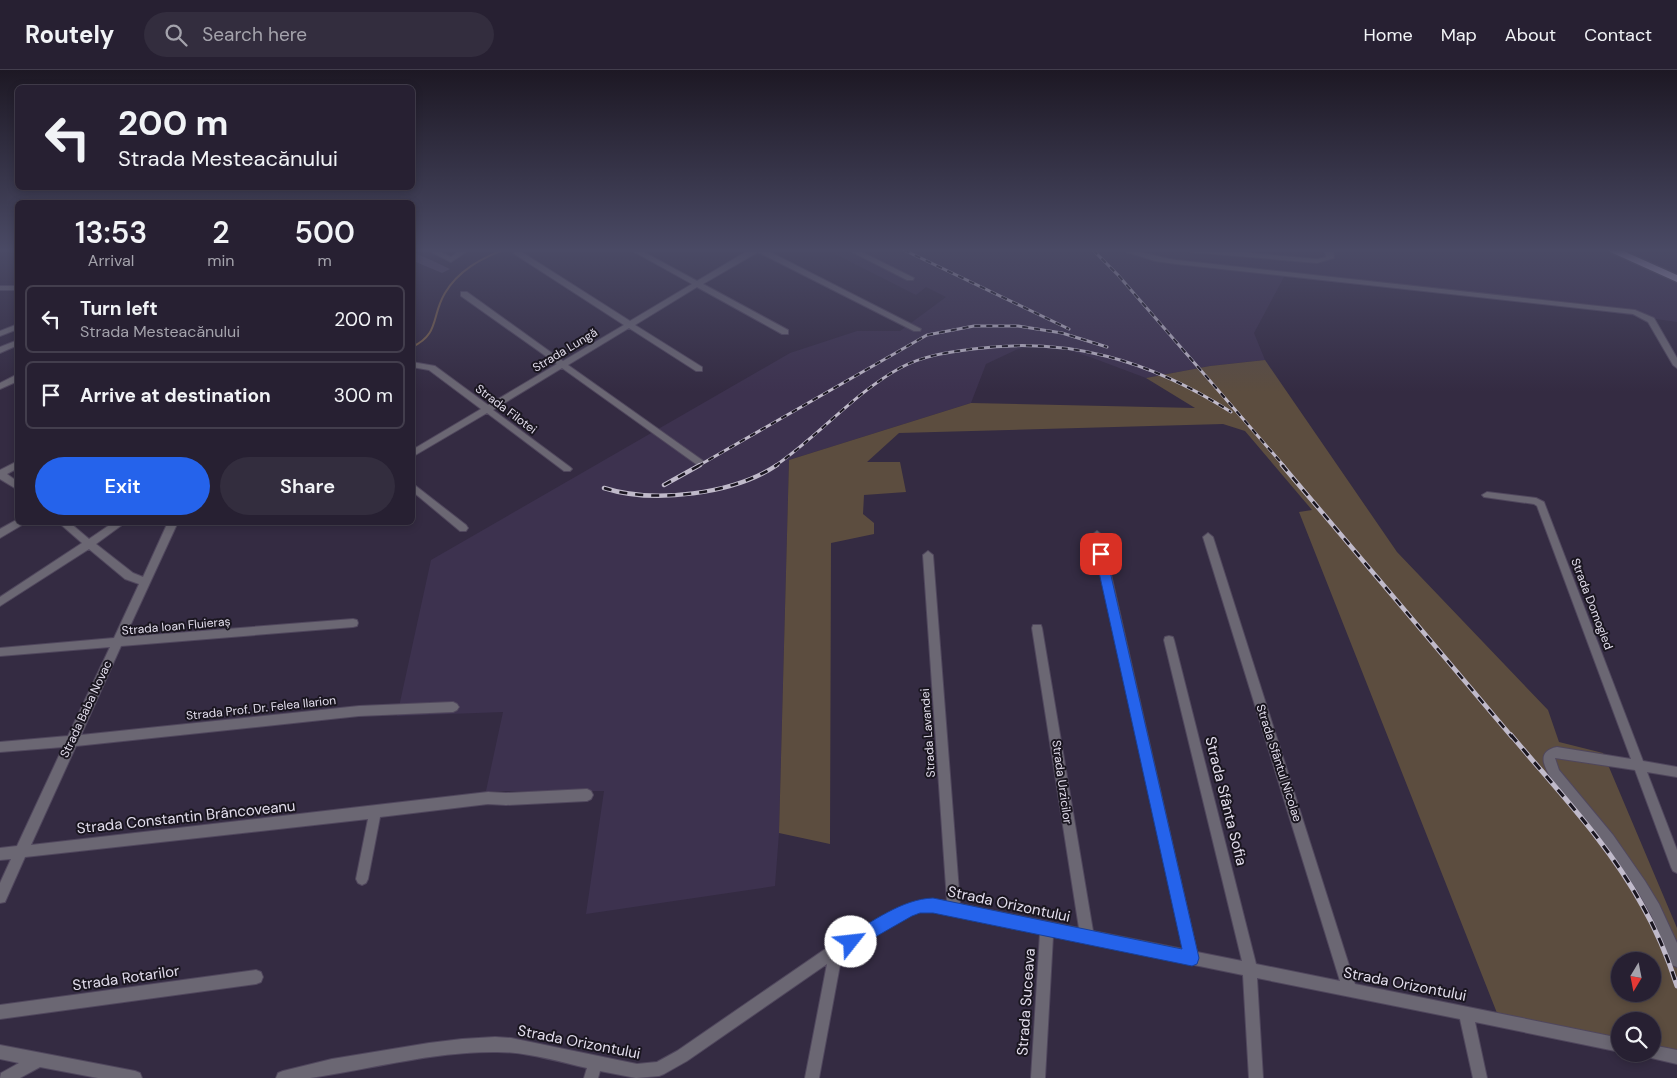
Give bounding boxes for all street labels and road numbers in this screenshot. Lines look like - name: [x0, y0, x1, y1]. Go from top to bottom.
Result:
- street label: Strada Lungă: [530, 324, 600, 376]
- street label: Strada Filotei: [472, 381, 540, 437]
- street label: Strada Domogled: [1567, 556, 1617, 652]
- street label: Strada Ioan Fluieraș: [121, 613, 231, 639]
- street label: Strada Baba Novac: [56, 658, 116, 760]
- street label: Strada Lavandei: [917, 688, 939, 778]
- street label: Strada Prof. Dr. Felea Ilarion: [185, 692, 337, 724]
- street label: Strada Sfântul Nicolae: [1252, 702, 1306, 824]
- street label: Strada Sfânta Sofia: [1200, 734, 1252, 868]
- street label: Strada Urzicilor: [1048, 739, 1076, 826]
- street label: Strada Constantin Brâncoveanu: [76, 796, 296, 838]
- street label: Strada Orizontului: [946, 881, 1072, 927]
- street label: Strada Suceava: [1012, 948, 1040, 1056]
- street label: Strada Rotarilor: [71, 961, 181, 995]
- street label: Strada Orizontului: [1342, 962, 1468, 1006]
- street label: Strada Orizontului: [516, 1020, 642, 1064]

